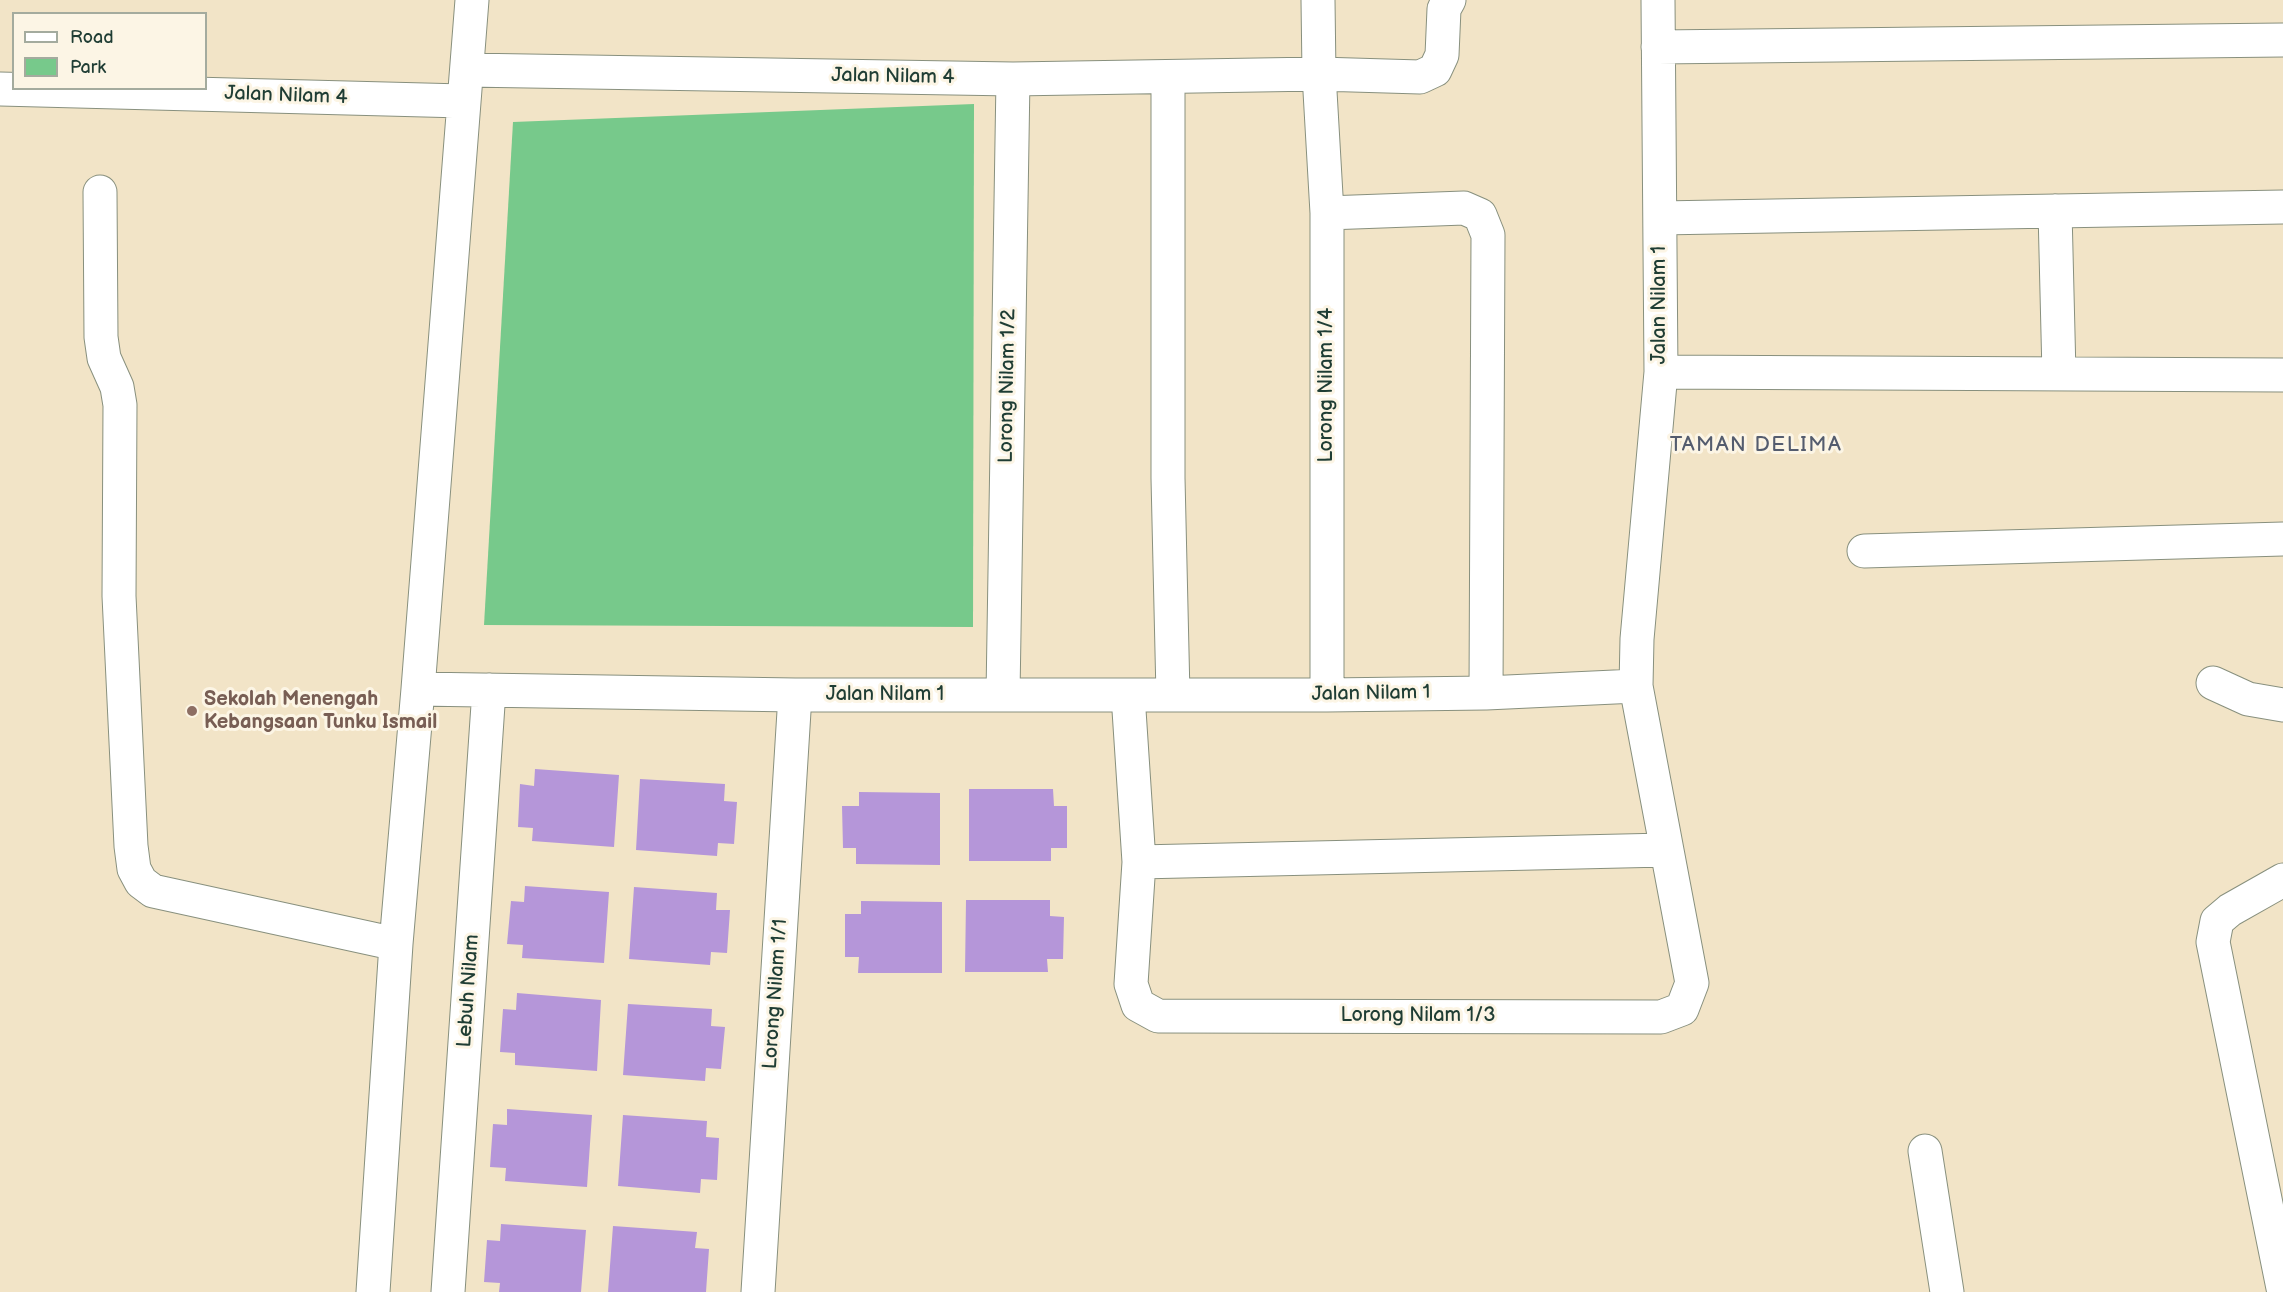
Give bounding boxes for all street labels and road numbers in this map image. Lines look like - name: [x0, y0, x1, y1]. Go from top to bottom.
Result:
- street label: Jalan Nilam 4: [831, 64, 955, 90]
- street label: Jalan Nilam 4: [224, 82, 348, 110]
- street label: Jalan Nilam 1: [1648, 246, 1672, 364]
- street label: Lorong Nilam 1/4: [1315, 308, 1339, 462]
- street label: Lorong Nilam 1/2: [995, 309, 1021, 463]
- street label: Jalan Nilam 1: [1311, 681, 1431, 707]
- street label: Jalan Nilam 1: [826, 683, 944, 707]
- street label: Lorong Nilam 1/1: [759, 918, 793, 1070]
- street label: Lebuh Nilam: [453, 934, 485, 1048]
- street label: Lorong Nilam 1/3: [1340, 1004, 1496, 1028]

